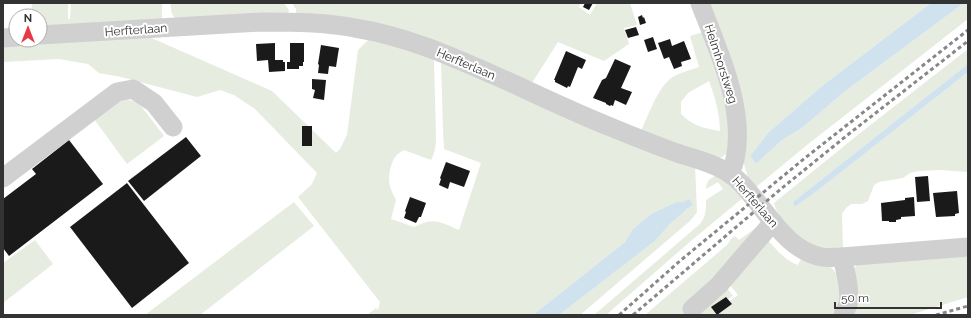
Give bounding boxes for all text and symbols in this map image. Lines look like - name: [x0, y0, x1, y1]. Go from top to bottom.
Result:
- north arrow: [8, 8, 48, 48]
- text: N: [24, 12, 32, 25]
- street label: Herfterlaan: [104, 21, 168, 39]
- street label: Helmhorstweg: [702, 23, 740, 105]
- street label: Herfterlaan: [435, 45, 497, 83]
- street label: Herfterlaan: [729, 174, 781, 230]
- scale bar: [835, 284, 941, 310]
- text: 50 m: [841, 291, 869, 305]

